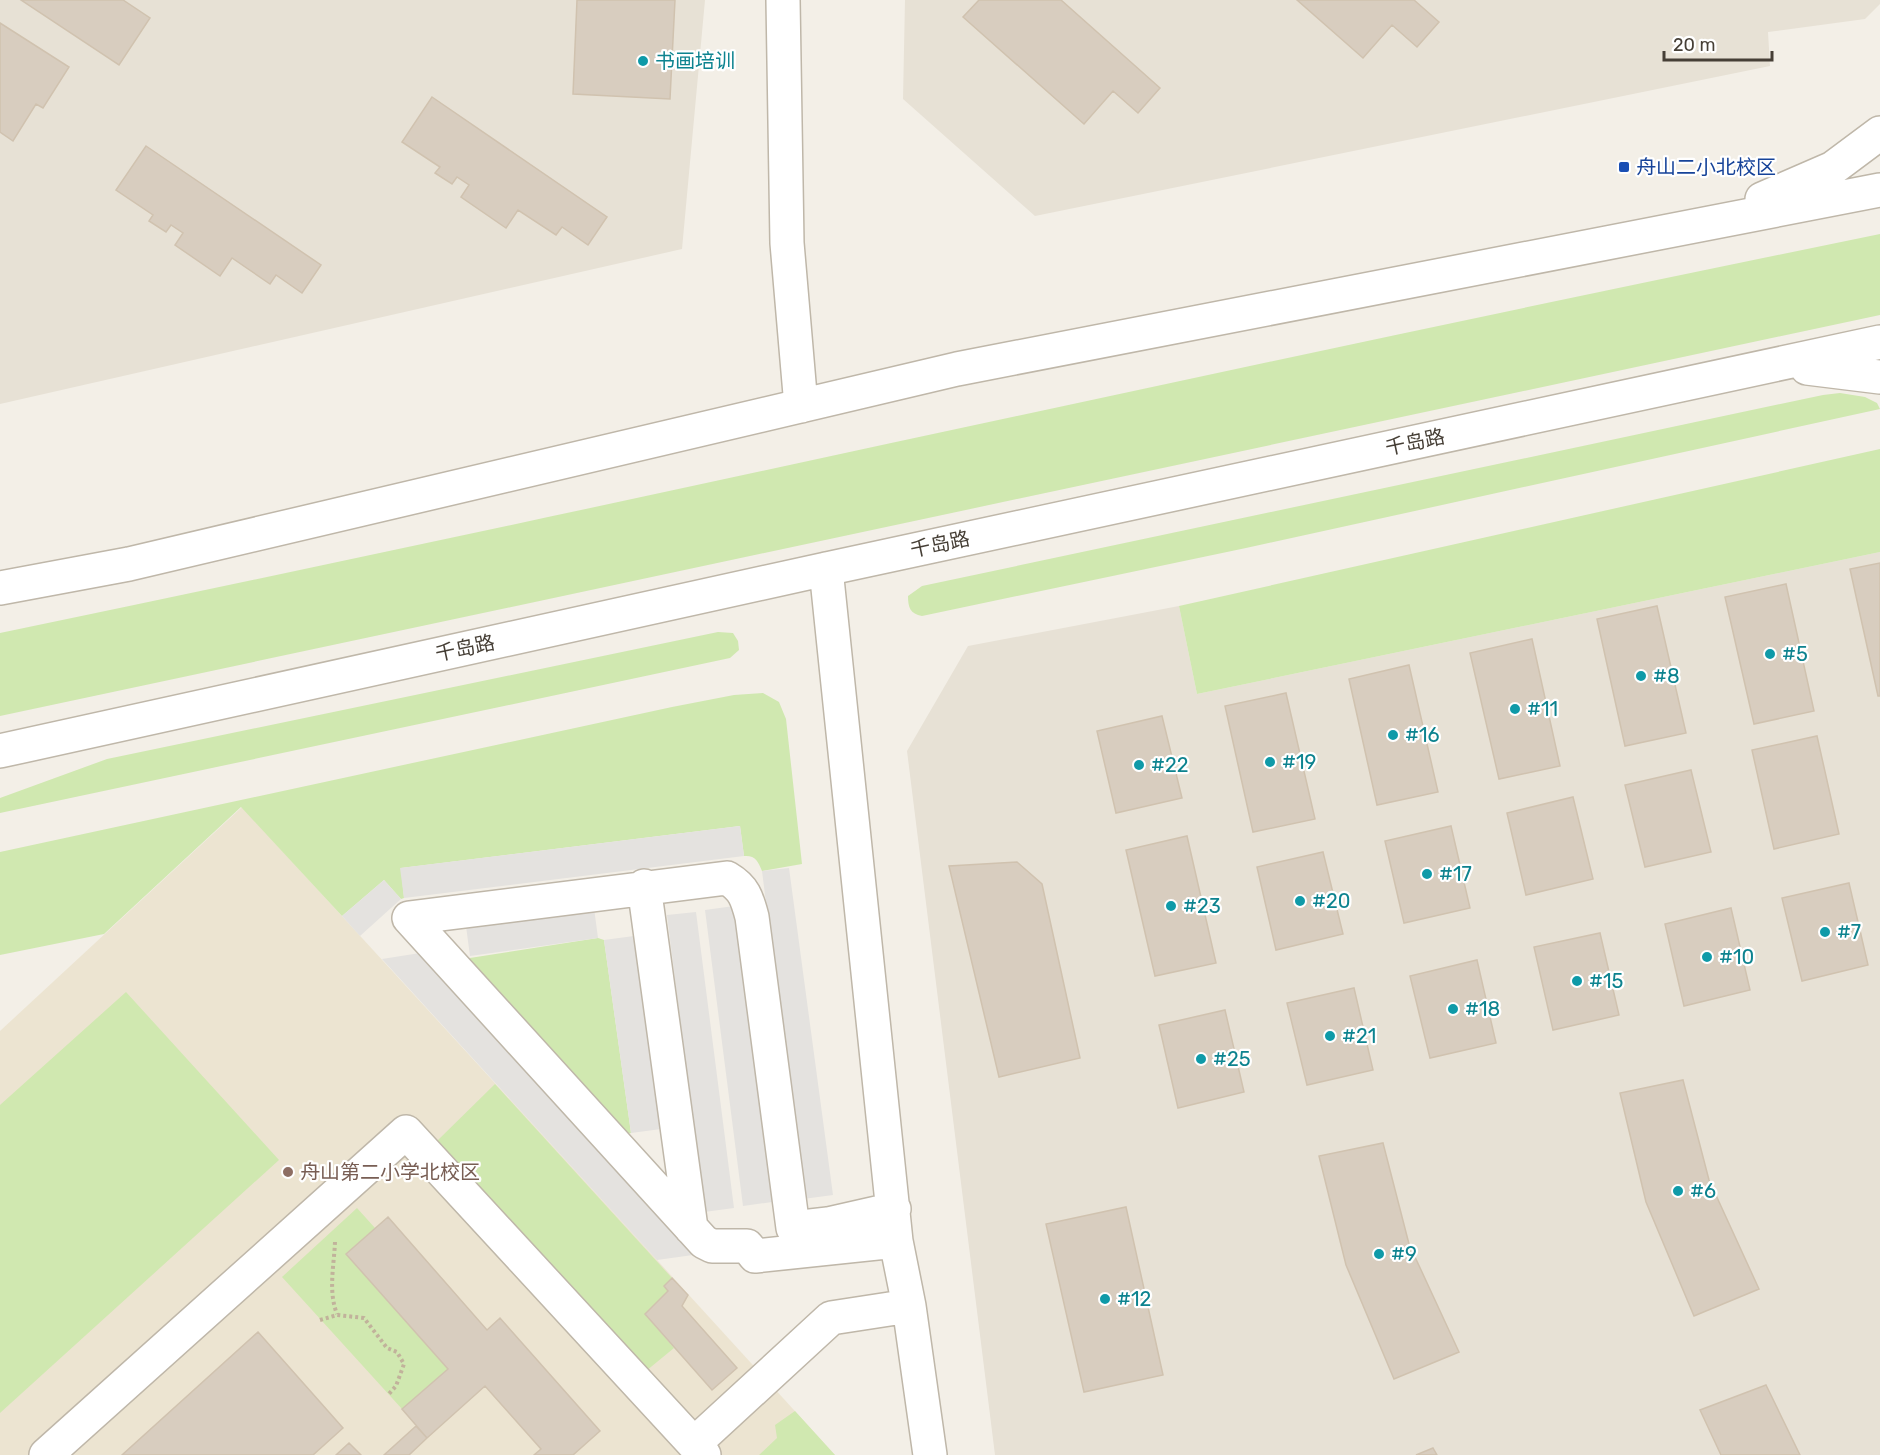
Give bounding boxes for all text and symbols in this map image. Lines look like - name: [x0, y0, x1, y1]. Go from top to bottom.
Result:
- scale bar: [1664, 24, 1772, 62]
- text: 20 m: [1673, 34, 1715, 56]
- place label: 书画培训: [655, 49, 735, 73]
- marker: 书画培训: [636, 54, 650, 68]
- place label: 舟山二小北校区: [1636, 155, 1776, 179]
- marker: 舟山二小北校区: [1617, 160, 1631, 174]
- street label: 千岛路: [1383, 424, 1447, 460]
- street label: 千岛路: [908, 526, 972, 562]
- street label: 千岛路: [433, 630, 497, 666]
- place label: #5: [1782, 642, 1808, 666]
- marker: #5: [1763, 647, 1777, 661]
- place label: #8: [1653, 664, 1680, 688]
- marker: #8: [1634, 669, 1648, 683]
- place label: #11: [1527, 697, 1558, 721]
- marker: #11: [1508, 702, 1522, 716]
- place label: #16: [1405, 723, 1440, 747]
- marker: #16: [1386, 728, 1400, 742]
- place label: #19: [1282, 750, 1316, 774]
- place label: #22: [1151, 753, 1188, 777]
- marker: #19: [1263, 755, 1277, 769]
- marker: #22: [1132, 758, 1146, 772]
- place label: #17: [1439, 862, 1472, 886]
- marker: #17: [1420, 867, 1434, 881]
- place label: #20: [1312, 889, 1350, 913]
- place label: #23: [1183, 894, 1221, 918]
- marker: #20: [1293, 894, 1307, 908]
- marker: #23: [1164, 899, 1178, 913]
- place label: #7: [1837, 920, 1861, 944]
- marker: #7: [1818, 925, 1832, 939]
- place label: #10: [1719, 945, 1754, 969]
- marker: #10: [1700, 950, 1714, 964]
- place label: #15: [1589, 969, 1623, 993]
- marker: #15: [1570, 974, 1584, 988]
- place label: #18: [1465, 997, 1500, 1021]
- marker: #18: [1446, 1002, 1460, 1016]
- place label: #21: [1342, 1024, 1376, 1048]
- marker: #21: [1323, 1029, 1337, 1043]
- place label: #25: [1213, 1047, 1251, 1071]
- marker: #25: [1194, 1052, 1208, 1066]
- place label: 舟山第二小学北校区: [300, 1160, 480, 1184]
- marker: 舟山第二小学北校区: [281, 1165, 295, 1179]
- place label: #6: [1690, 1179, 1716, 1203]
- marker: #6: [1671, 1184, 1685, 1198]
- place label: #9: [1391, 1242, 1417, 1266]
- marker: #9: [1372, 1247, 1386, 1261]
- place label: #12: [1117, 1287, 1151, 1311]
- marker: #12: [1098, 1292, 1112, 1306]

